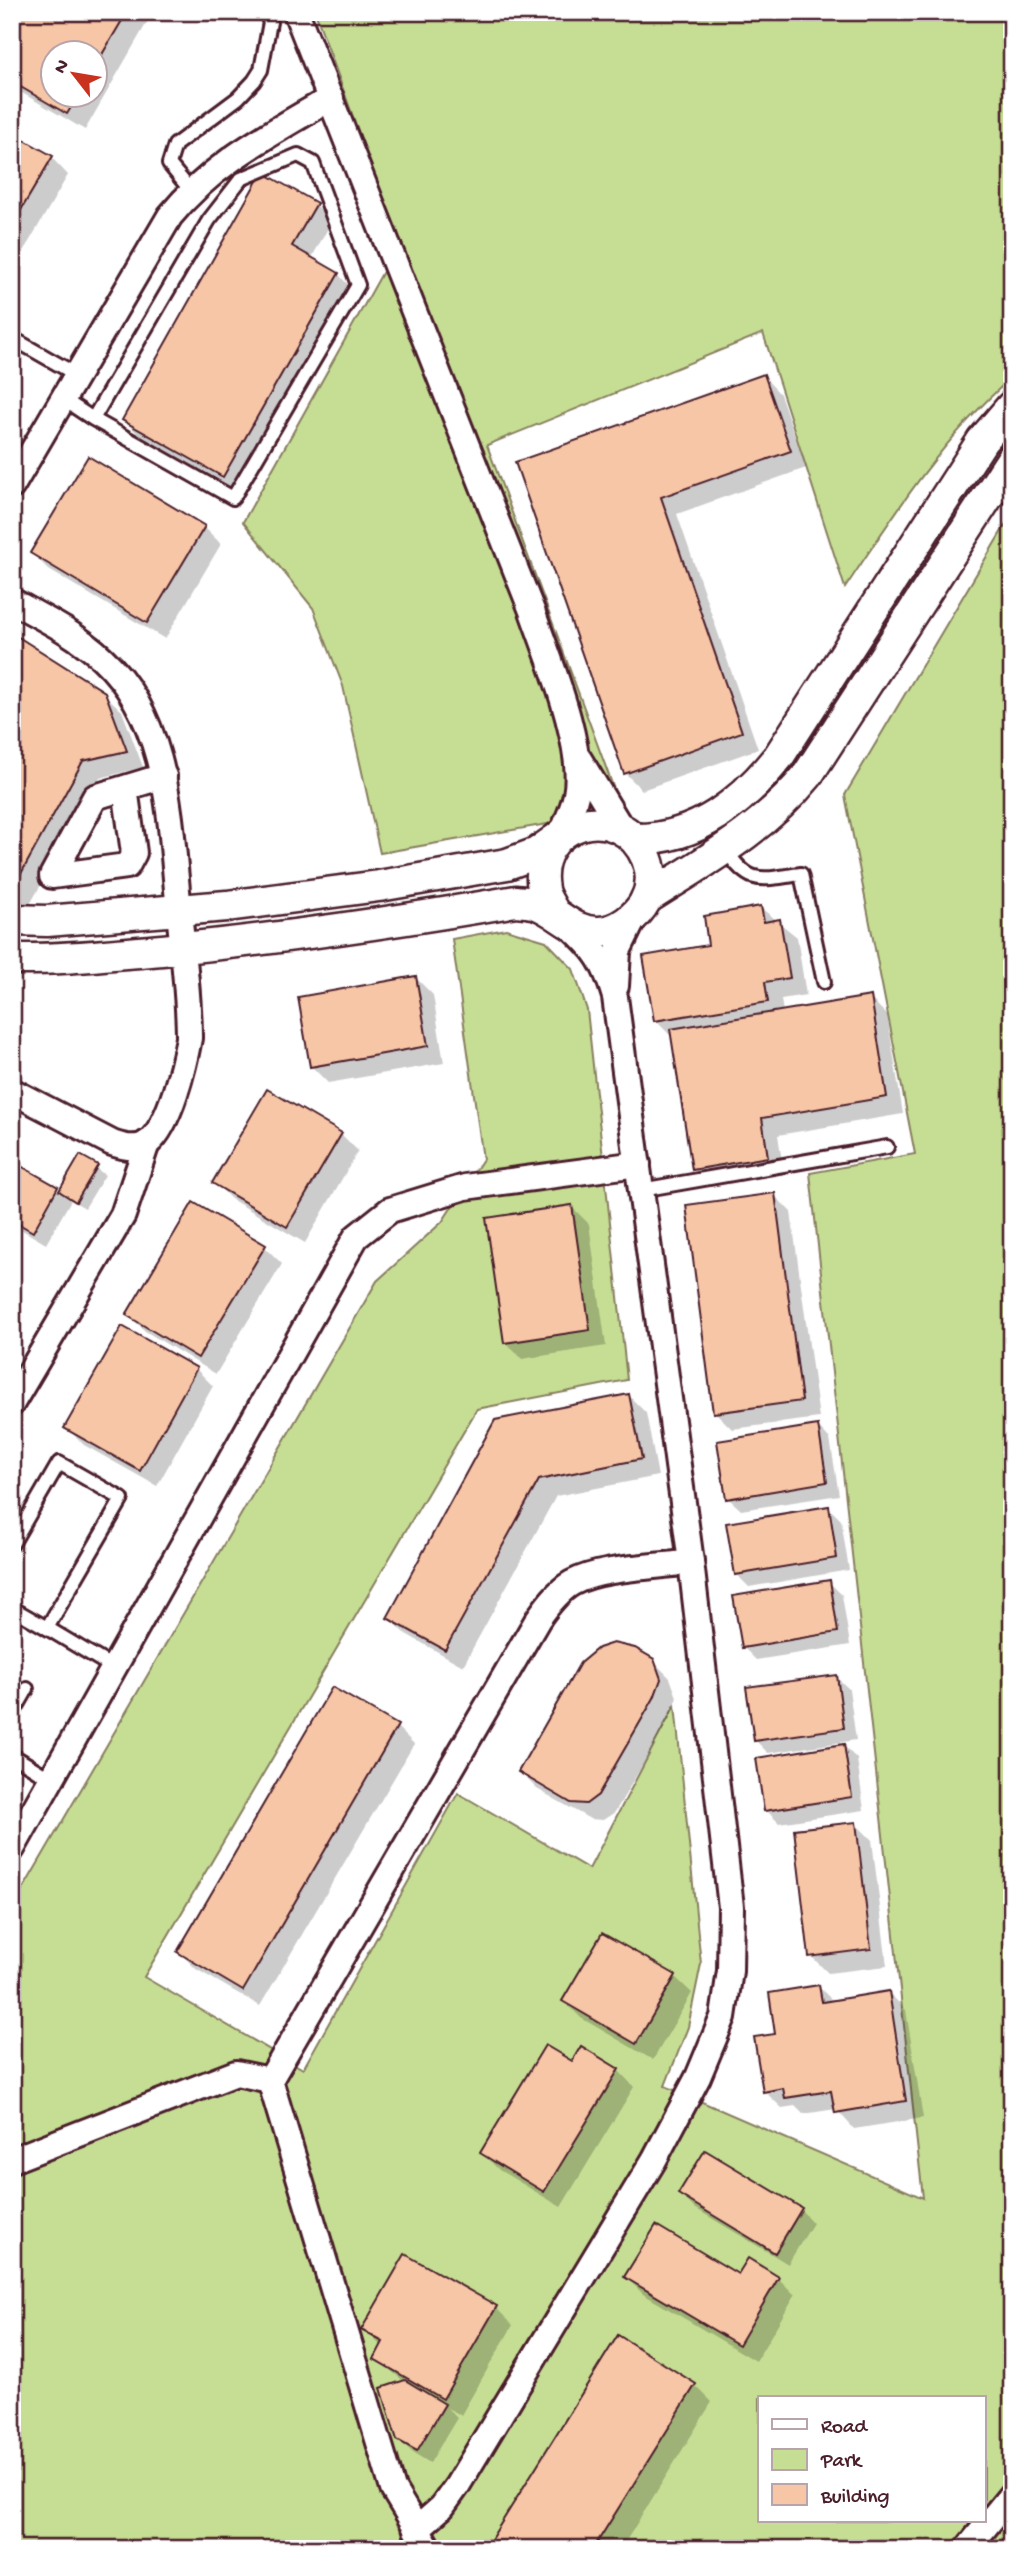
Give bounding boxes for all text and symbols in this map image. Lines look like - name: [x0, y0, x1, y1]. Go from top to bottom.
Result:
- north arrow: [38, 38, 108, 108]
- text: N: [49, 56, 75, 78]
- legend: [758, 2396, 986, 2522]
- text: Road: [821, 2416, 869, 2441]
- text: Park: [820, 2450, 864, 2475]
- text: Building: [820, 2486, 890, 2511]

